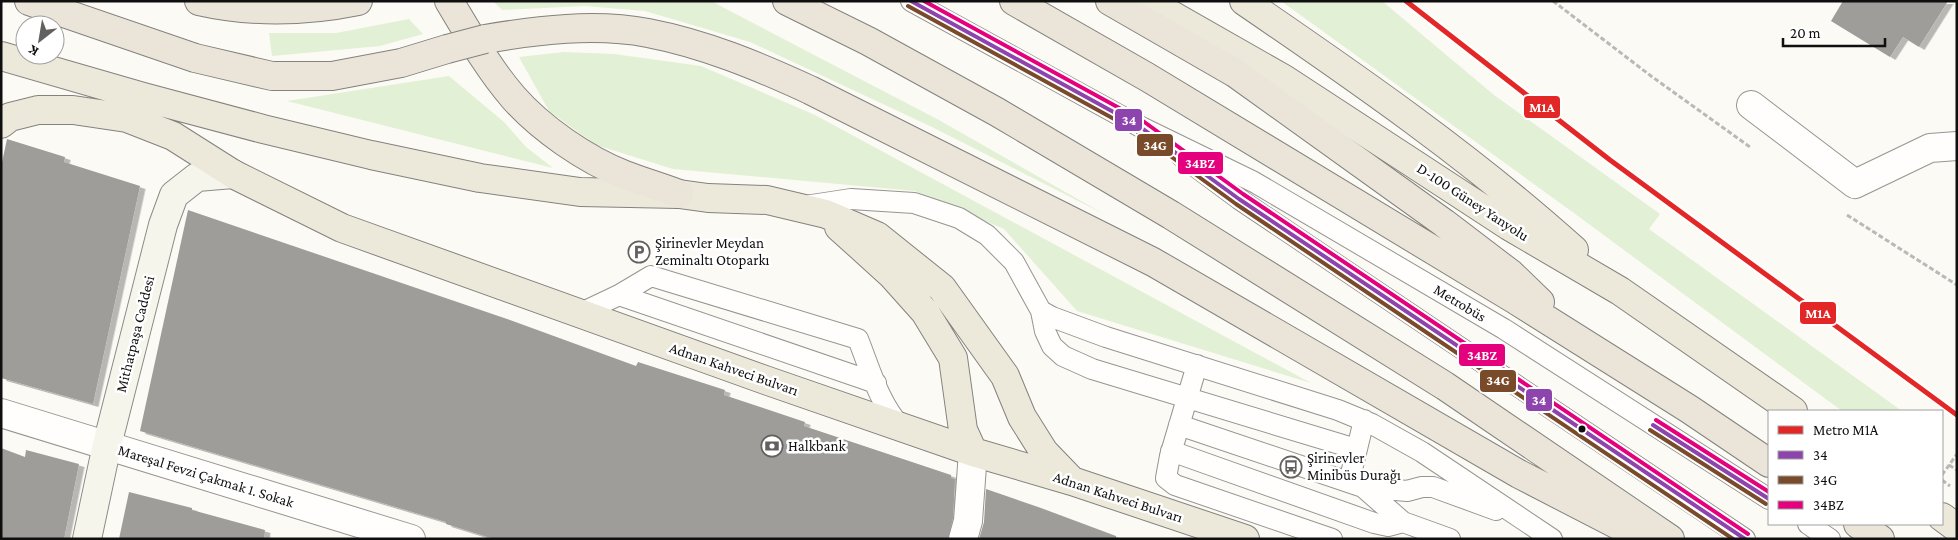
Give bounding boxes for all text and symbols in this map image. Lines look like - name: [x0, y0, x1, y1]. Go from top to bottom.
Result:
- north arrow: [15, 15, 65, 65]
- scale bar: [1783, 15, 1886, 47]
- text: 20 m: [1790, 25, 1821, 41]
- text: K: [24, 41, 41, 60]
- line badge: M1A: [1523, 95, 1561, 119]
- text: M1A: [1529, 99, 1556, 115]
- line badge: 34: [1114, 108, 1143, 132]
- text: 34: [1122, 112, 1137, 128]
- line badge: 34G: [1136, 133, 1174, 157]
- text: 34G: [1143, 137, 1167, 153]
- line badge: 34BZ: [1177, 151, 1224, 175]
- text: 34BZ: [1185, 155, 1216, 171]
- street label: D-100 Güney Yanyolu: [1414, 160, 1532, 245]
- place label: Şirinevler Meydan Zeminaltı Otoparkı: [655, 235, 770, 269]
- parking icon: Şirinevler Meydan Zeminaltı Otoparkı: [627, 240, 651, 264]
- street label: Mithatpaşa Caddesi: [113, 274, 158, 394]
- street label: Metrobüs: [1431, 281, 1489, 325]
- line badge: M1A: [1799, 301, 1837, 325]
- text: M1A: [1805, 305, 1832, 321]
- street label: Adnan Kahveci Bulvarı: [667, 339, 801, 399]
- line badge: 34BZ: [1458, 343, 1506, 367]
- text: 34BZ: [1467, 347, 1498, 363]
- line badge: 34G: [1479, 369, 1517, 393]
- text: 34G: [1486, 372, 1510, 388]
- line badge: 34: [1525, 388, 1553, 412]
- text: 34: [1532, 392, 1547, 408]
- legend: [1768, 410, 1943, 525]
- text: Metro M1A: [1813, 422, 1879, 438]
- unlabelled marker: [1577, 424, 1587, 434]
- bank icon: Halkbank: [760, 434, 784, 458]
- place label: Halkbank: [788, 438, 846, 454]
- street label: Mareşal Fevzi Çakmak 1. Sokak: [116, 442, 297, 512]
- text: 34: [1813, 447, 1828, 463]
- place label: Şirinevler Minibüs Durağı: [1307, 450, 1401, 484]
- bus stop icon: Şirinevler Minibüs Durağı: [1279, 455, 1303, 479]
- street label: Adnan Kahveci Bulvarı: [1051, 469, 1185, 526]
- text: 34G: [1813, 472, 1837, 488]
- text: 34BZ: [1813, 497, 1844, 513]

